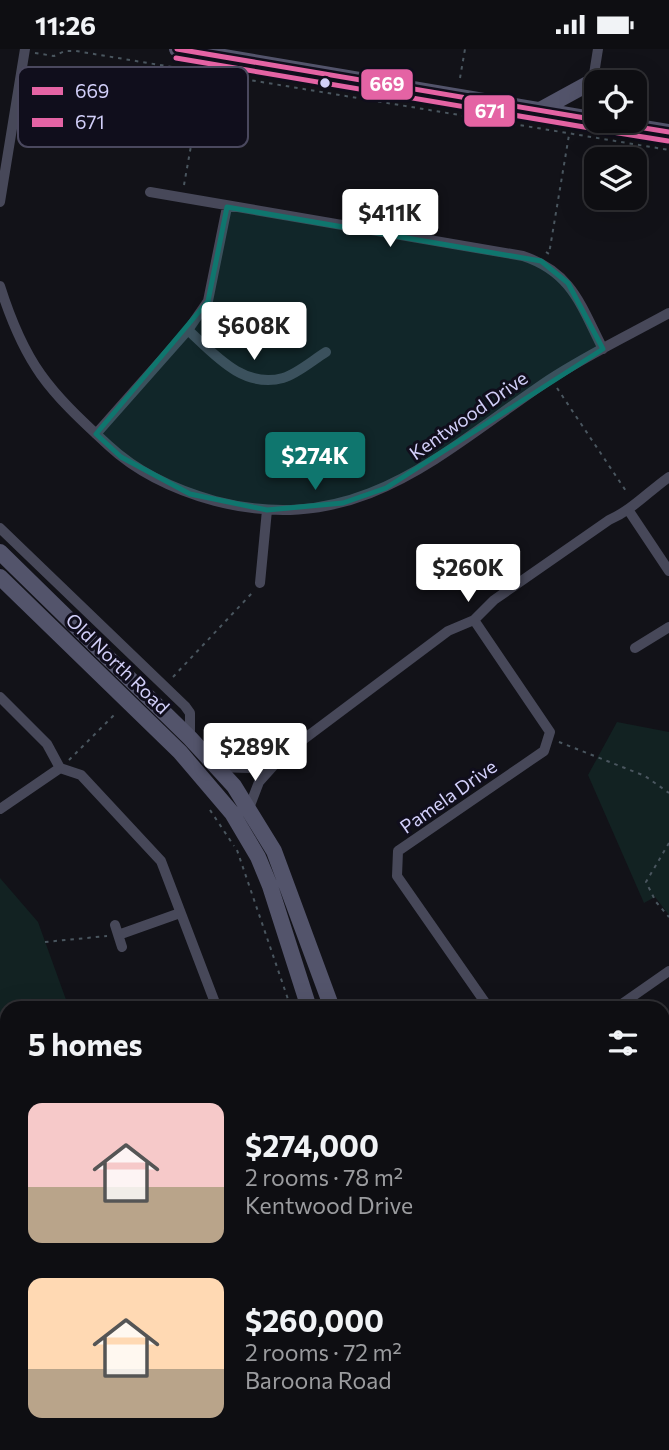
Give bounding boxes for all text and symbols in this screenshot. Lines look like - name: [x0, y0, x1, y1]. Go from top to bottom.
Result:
- text: 11:26: [35, 9, 96, 40]
- legend: [18, 67, 248, 147]
- line badge: 669: [360, 68, 414, 101]
- map controls: [584, 70, 647, 210]
- button: locate: [584, 70, 647, 133]
- text: 669: [370, 72, 404, 95]
- unlabelled marker: [318, 76, 332, 90]
- text: 669: [75, 79, 109, 102]
- line badge: 671: [463, 94, 516, 128]
- text: 671: [475, 99, 505, 122]
- text: 671: [75, 110, 105, 133]
- button: layers: [584, 147, 647, 210]
- pin: $411K: [341, 189, 439, 249]
- text: $411K: [358, 198, 422, 226]
- pin: $608K: [205, 303, 303, 362]
- text: $608K: [218, 311, 290, 339]
- street label: Kentwood Drive: [405, 366, 531, 464]
- pin: $274K: [266, 433, 364, 492]
- text: $274K: [281, 441, 349, 469]
- pin: $260K: [419, 545, 517, 604]
- text: $260K: [432, 553, 504, 581]
- street label: Old North Road: [61, 608, 175, 718]
- pin: $289K: [206, 723, 304, 783]
- text: $289K: [220, 732, 290, 760]
- street label: Pamela Drive: [395, 754, 501, 838]
- icon: filters: [604, 1024, 642, 1062]
- text: 5 homes: [28, 1025, 142, 1062]
- text: $274,000: [245, 1126, 379, 1163]
- icon: home: [84, 1131, 168, 1215]
- text: 2 rooms · 78 m²: [245, 1163, 403, 1191]
- text: Kentwood Drive: [245, 1191, 413, 1219]
- text: $260,000: [245, 1301, 384, 1338]
- icon: home: [84, 1306, 168, 1390]
- text: 2 rooms · 72 m²: [245, 1338, 402, 1366]
- text: Baroona Road: [245, 1366, 391, 1394]

